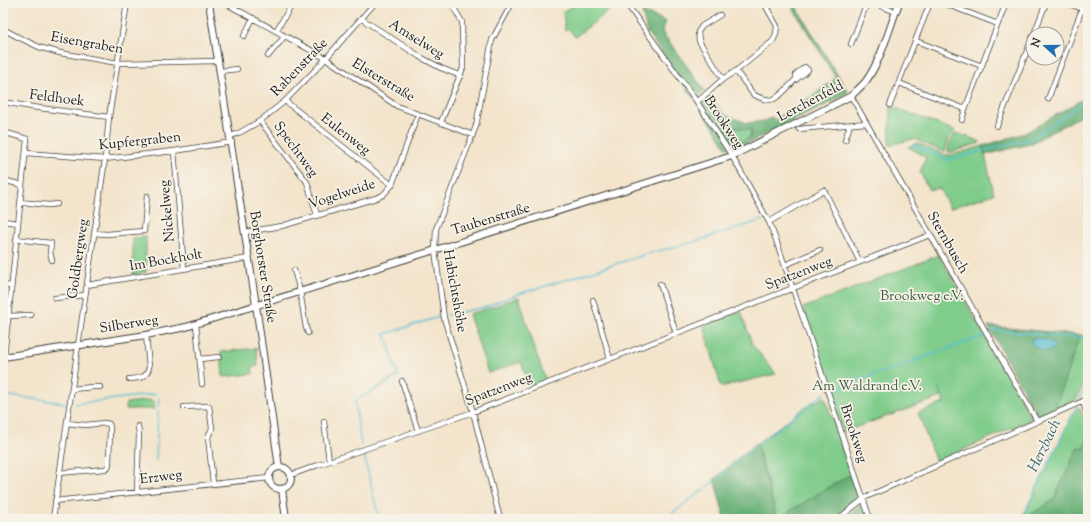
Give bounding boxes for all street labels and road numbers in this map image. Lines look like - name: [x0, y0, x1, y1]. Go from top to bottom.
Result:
- street label: Amselweg: [384, 15, 448, 65]
- street label: Eisengraben: [49, 28, 125, 60]
- street label: Rabenstraße: [267, 34, 333, 102]
- street label: Elsterstraße: [348, 54, 418, 108]
- street label: Lerchenfeld: [775, 76, 848, 128]
- street label: Feldhoek: [28, 86, 86, 112]
- street label: Brookweg: [698, 92, 748, 154]
- street label: Eulenweg: [316, 109, 374, 161]
- street label: Spechtweg: [268, 118, 322, 182]
- street label: Kupfergraben: [98, 128, 182, 156]
- street label: Vogelweide: [306, 175, 378, 215]
- street label: Nickelweg: [155, 179, 181, 243]
- street label: Taubenstraße: [449, 199, 533, 241]
- street label: Sternbusch: [921, 208, 973, 278]
- street label: Borghorster Straße: [243, 209, 281, 325]
- street label: Goldbergweg: [63, 218, 95, 300]
- street label: Im Bockholt: [128, 245, 204, 277]
- street label: Habichtshöhe: [437, 248, 471, 334]
- street label: Spatzenweg: [763, 252, 836, 296]
- street label: Silberweg: [98, 310, 160, 340]
- street label: Spatzenweg: [463, 368, 536, 412]
- street label: Brookweg: [834, 402, 872, 466]
- street label: Erzweg: [139, 465, 183, 491]

